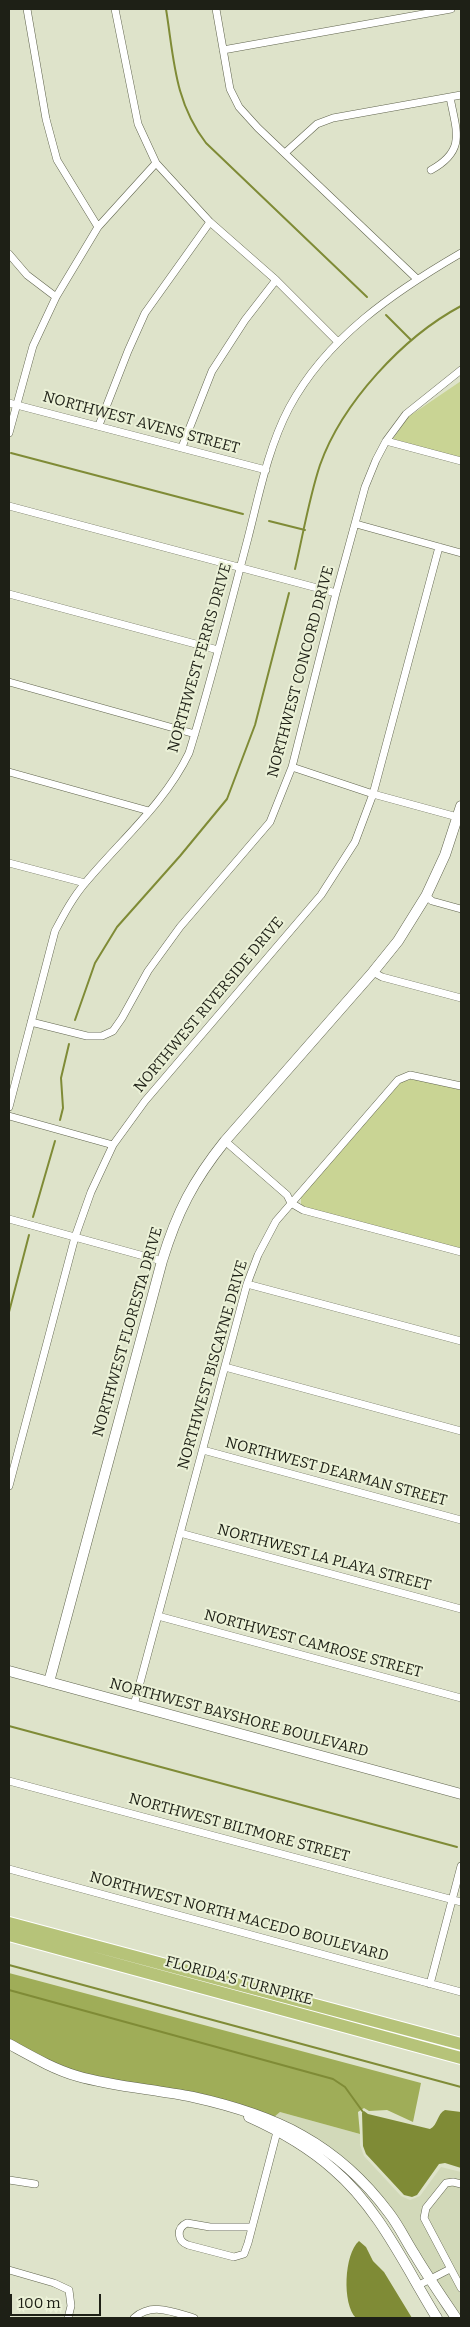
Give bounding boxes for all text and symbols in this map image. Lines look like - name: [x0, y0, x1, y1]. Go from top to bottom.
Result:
- street label: NORTHWEST AVENS STREET: [41, 388, 241, 458]
- street label: NORTHWEST FERRIS DRIVE: [164, 561, 236, 755]
- street label: NORTHWEST CONCORD DRIVE: [264, 564, 338, 780]
- street label: NORTHWEST RIVERSIDE DRIVE: [130, 914, 288, 1096]
- street label: NORTHWEST FLORESTA DRIVE: [89, 1225, 167, 1439]
- street label: NORTHWEST BISCAYNE DRIVE: [174, 1258, 252, 1472]
- street label: NORTHWEST DEARMAN STREET: [223, 1434, 449, 1510]
- street label: NORTHWEST LA PLAYA STREET: [215, 1521, 433, 1595]
- street label: NORTHWEST CAMROSE STREET: [202, 1606, 424, 1682]
- street label: NORTHWEST BAYSHORE BOULEVARD: [108, 1675, 370, 1761]
- street label: NORTHWEST BILTMORE STREET: [127, 1790, 351, 1866]
- street label: NORTHWEST NORTH MACEDO BOULEVARD: [88, 1868, 390, 1966]
- street label: FLORIDA'S TURNPIKE: [163, 1953, 315, 2009]
- scale bar: [12, 2284, 104, 2316]
- text: 100 m: [18, 2294, 61, 2312]

